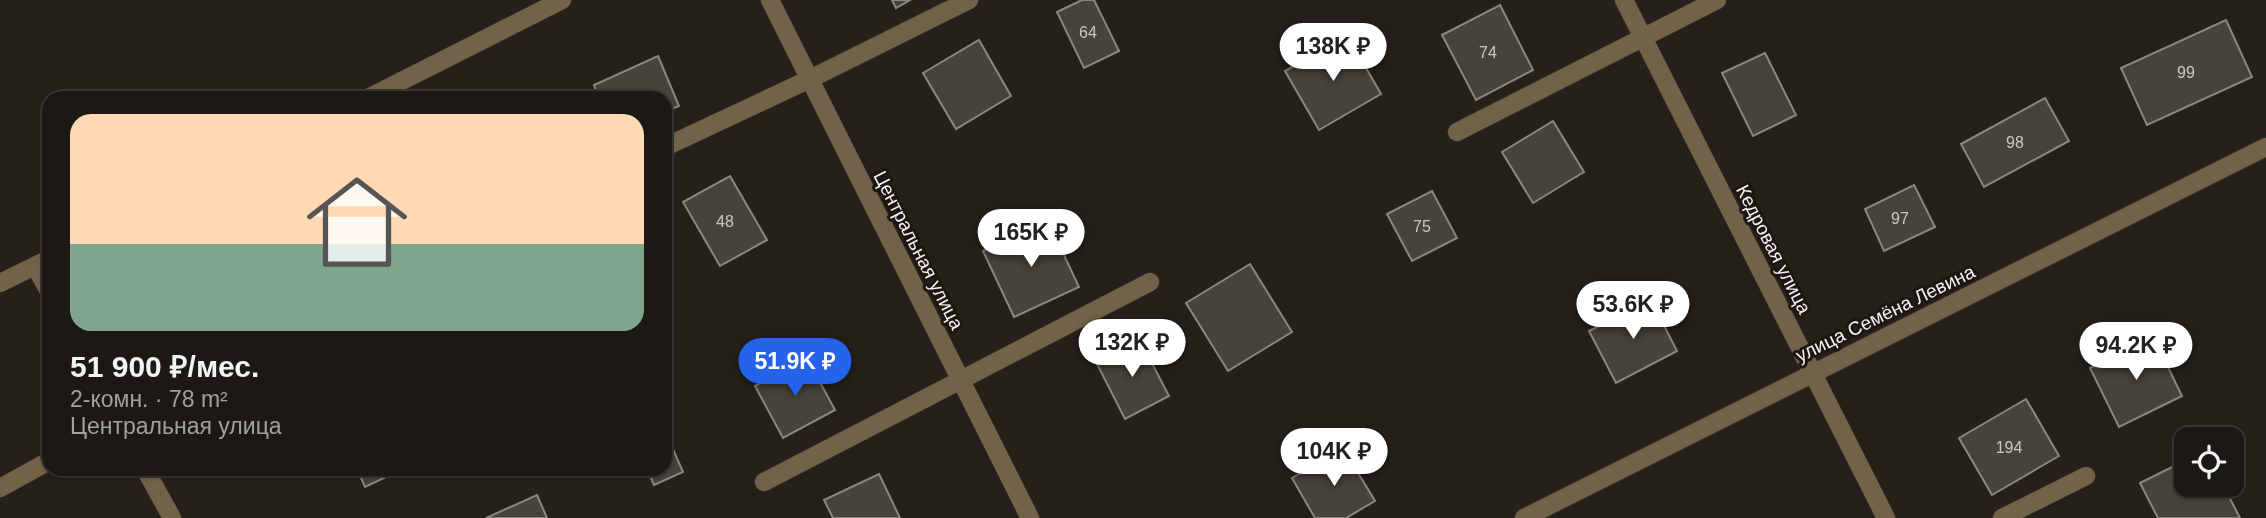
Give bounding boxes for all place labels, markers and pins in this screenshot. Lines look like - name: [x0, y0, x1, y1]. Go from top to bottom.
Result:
- pin: 138K ₽: [1276, 24, 1390, 83]
- pin: 165K ₽: [974, 210, 1088, 269]
- pin: 53.6K ₽: [1568, 282, 1698, 341]
- pin: 132K ₽: [1075, 320, 1189, 379]
- pin: 94.2K ₽: [2071, 322, 2201, 382]
- pin: 51.9K ₽: [730, 338, 860, 398]
- pin: 104K ₽: [1277, 428, 1391, 488]

